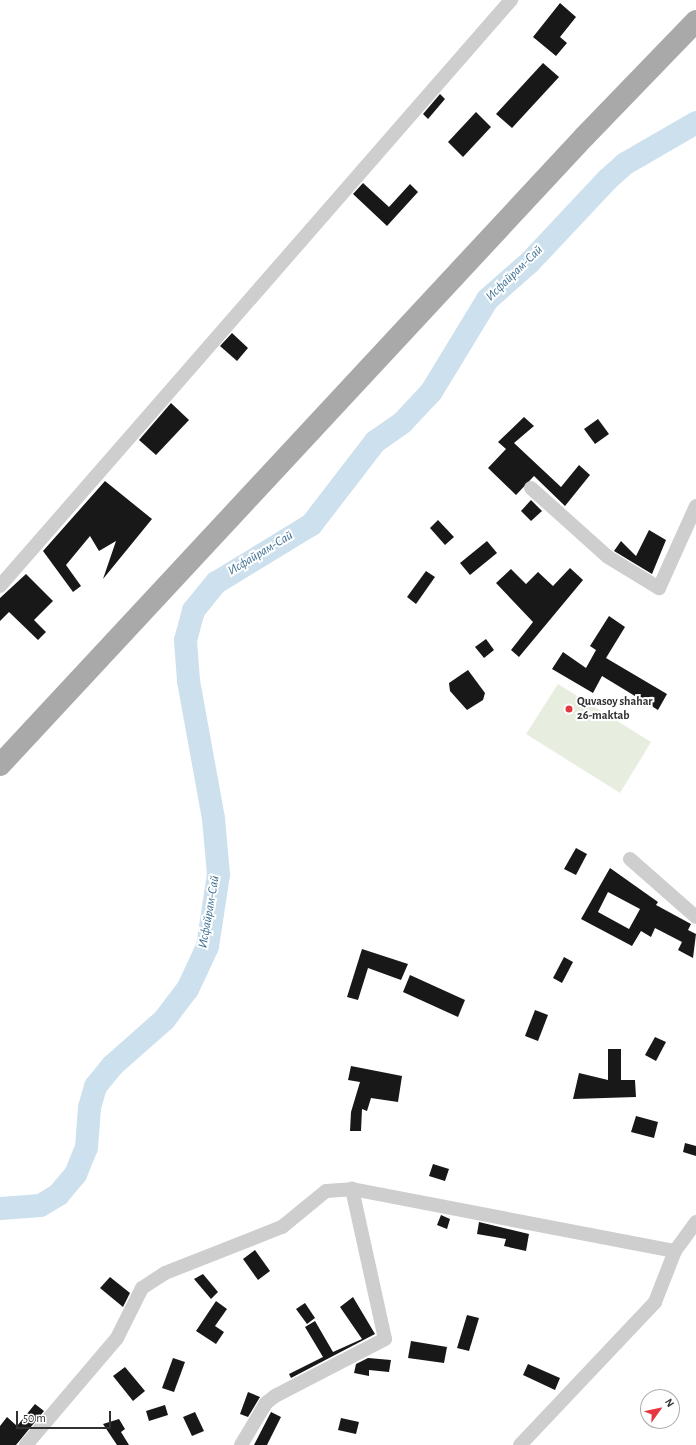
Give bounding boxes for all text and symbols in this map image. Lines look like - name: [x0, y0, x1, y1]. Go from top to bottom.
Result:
- water label: Исфайрам-Сай: [483, 243, 547, 305]
- water label: Исфайрам-Сай: [226, 529, 296, 579]
- place label: Quvasoy shahar 26-maktab: [577, 695, 653, 723]
- marker: Quvasoy shahar 26-maktab: [564, 704, 574, 714]
- water label: Исфайрам-Сай: [196, 875, 224, 949]
- north arrow: [640, 1389, 680, 1429]
- text: N: [663, 1397, 676, 1409]
- scale bar: [18, 1403, 113, 1429]
- text: 50 m: [23, 1412, 46, 1424]

